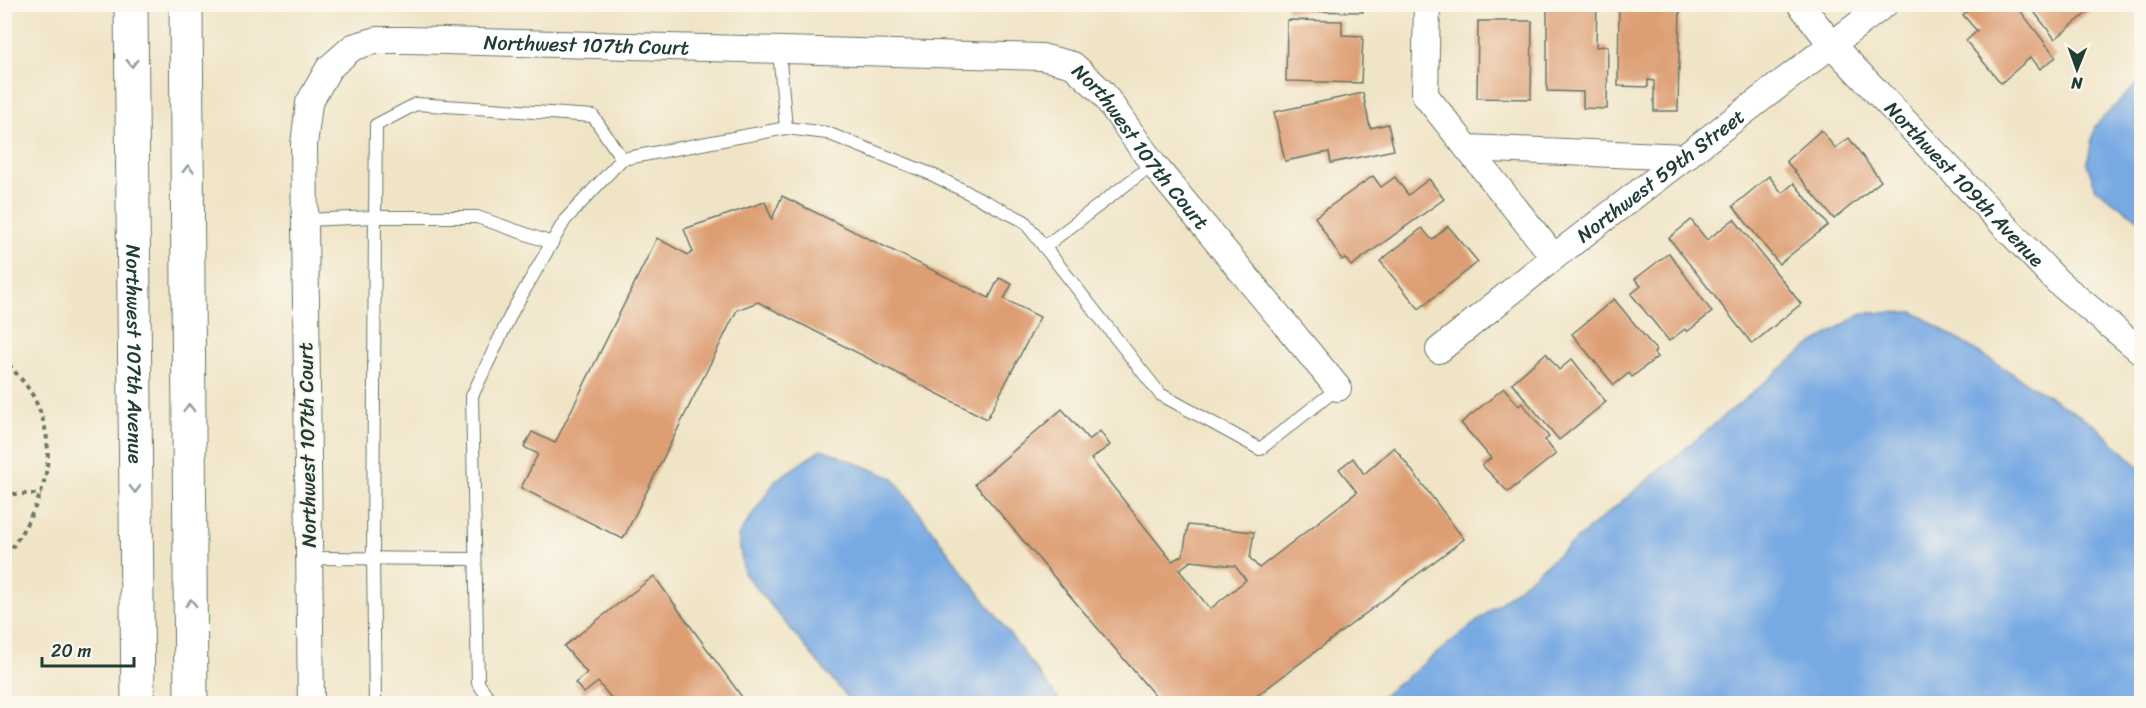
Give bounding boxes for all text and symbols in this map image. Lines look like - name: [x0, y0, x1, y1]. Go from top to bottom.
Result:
- street label: Northwest 107th Court: [483, 25, 690, 66]
- north arrow: [2047, 39, 2107, 99]
- street label: Northwest 107th Court: [1063, 55, 1218, 238]
- one-way arrow: [126, 58, 138, 67]
- text: N: [2070, 69, 2084, 98]
- street label: Northwest 109th Avenue: [1876, 93, 2053, 276]
- street label: Northwest 59th Street: [1569, 100, 1753, 252]
- one-way arrow: [182, 165, 194, 174]
- street label: Northwest 107th Avenue: [115, 244, 153, 464]
- street label: Northwest 107th Court: [288, 342, 327, 548]
- one-way arrow: [183, 404, 195, 413]
- one-way arrow: [129, 484, 141, 493]
- one-way arrow: [184, 599, 197, 608]
- scale bar: [42, 630, 134, 668]
- text: 20 m: [51, 635, 91, 667]

